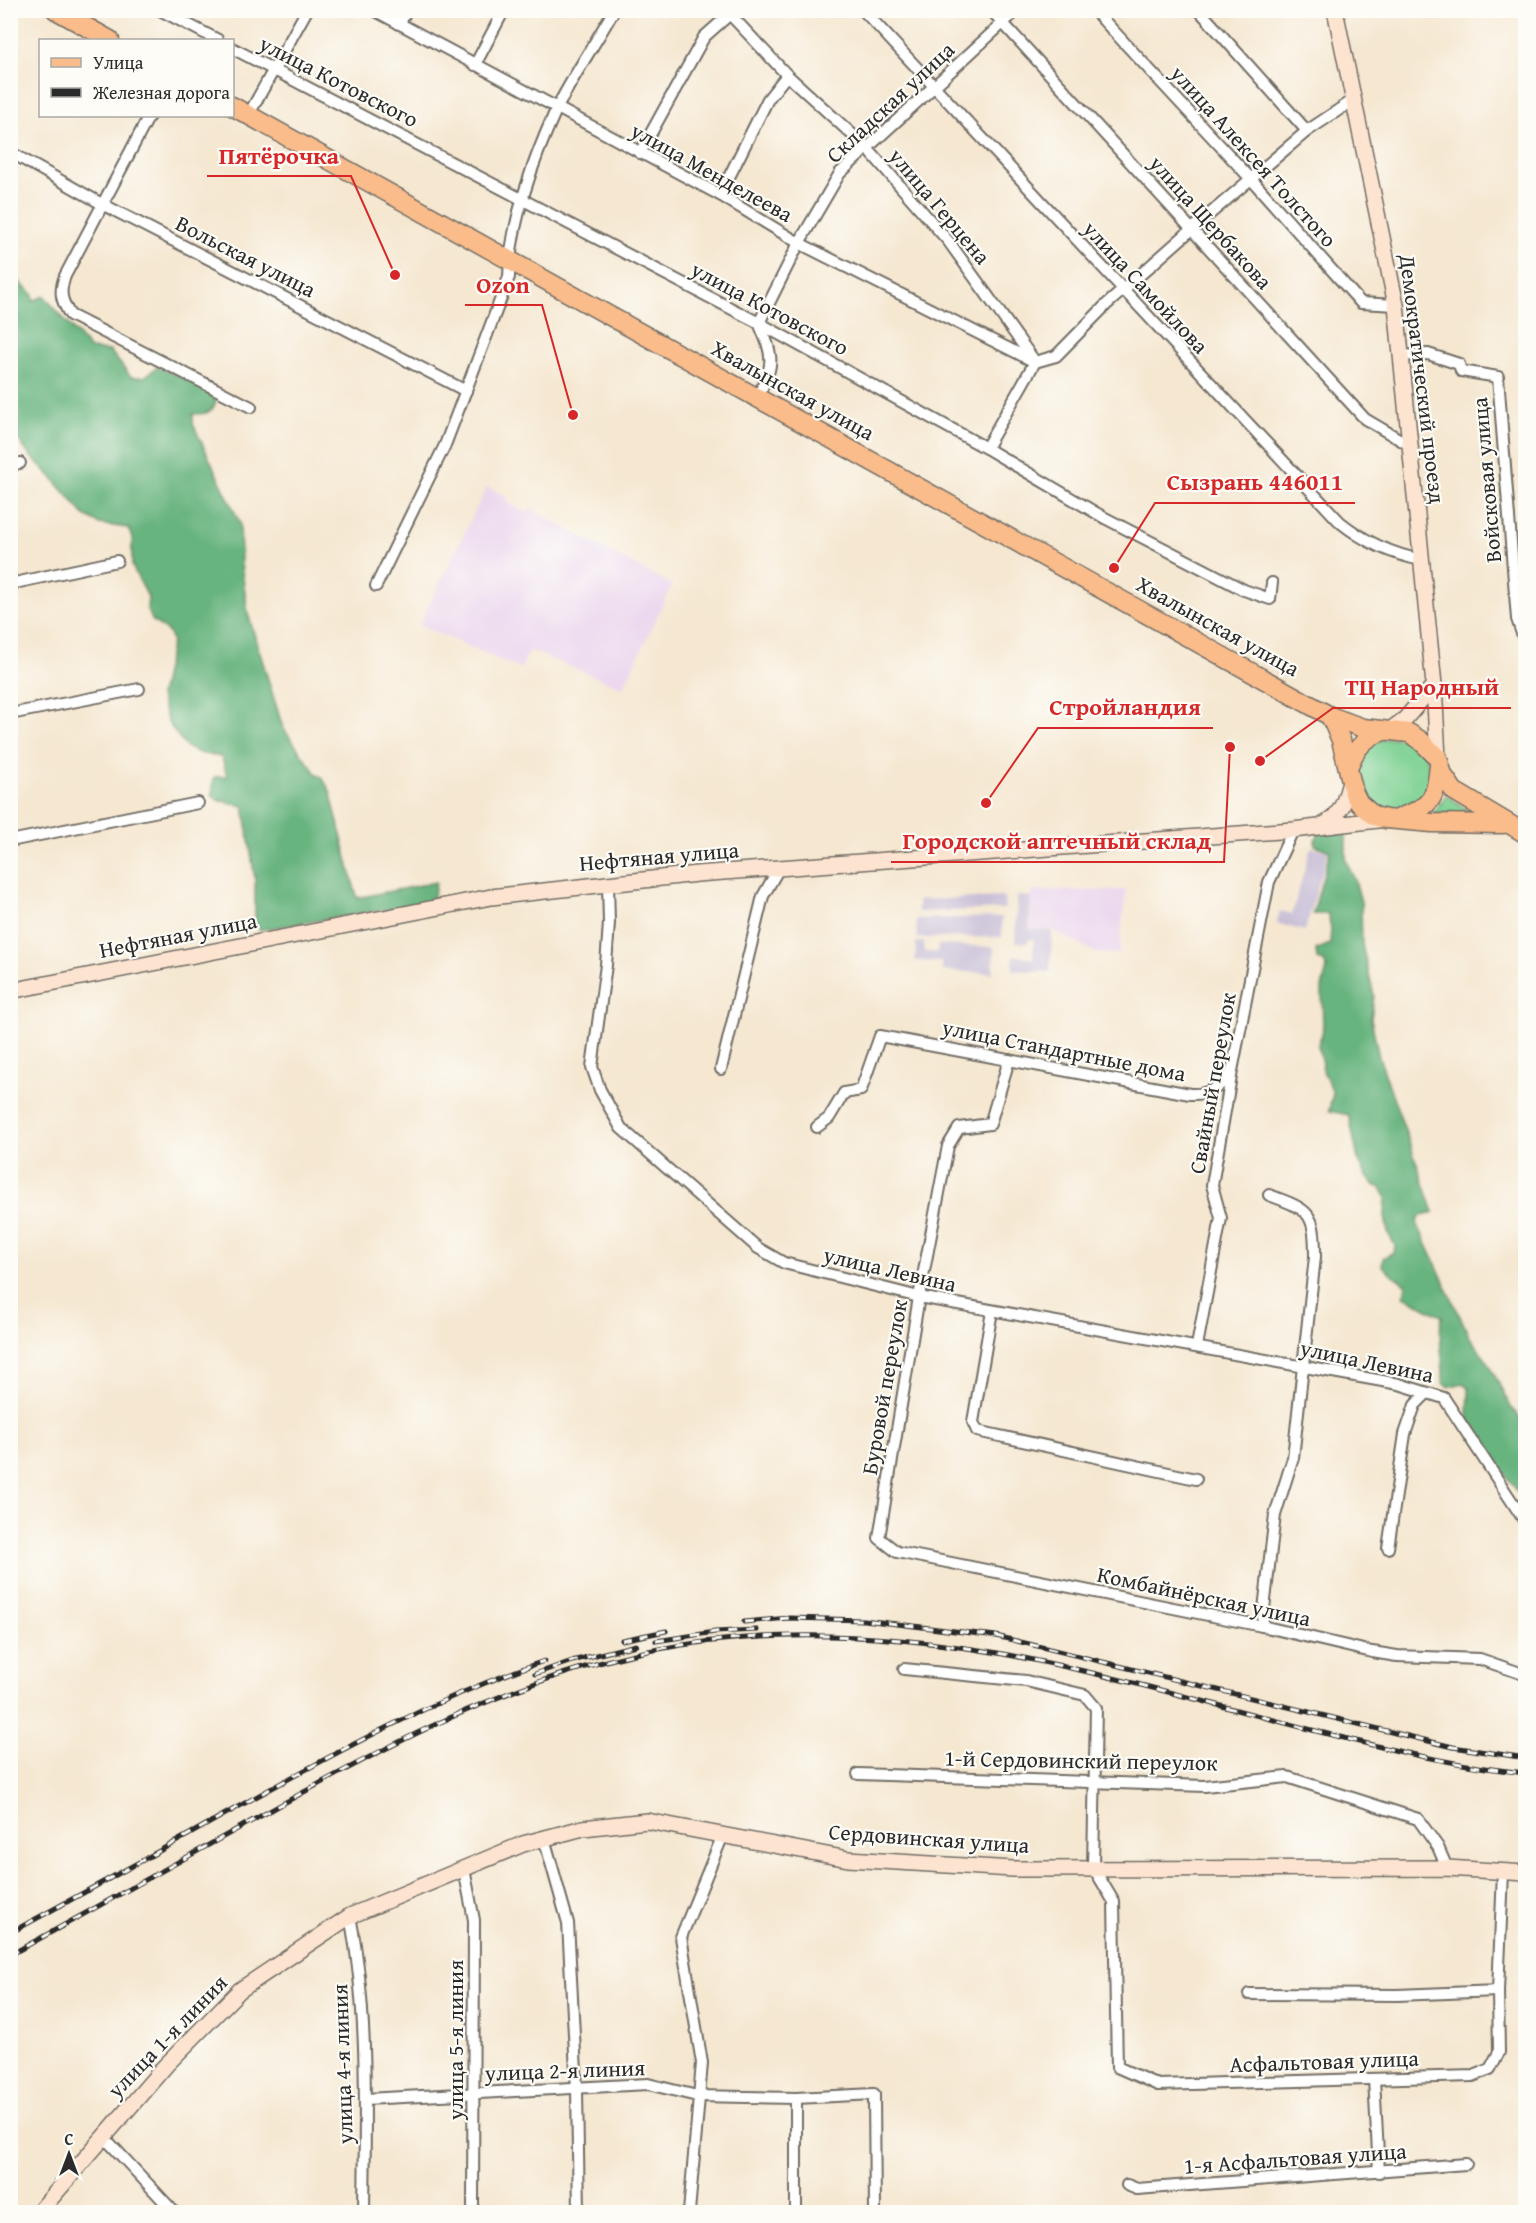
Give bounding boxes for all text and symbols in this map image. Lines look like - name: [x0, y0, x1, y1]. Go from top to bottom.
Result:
- street label: улица Котовского: [253, 27, 424, 135]
- street label: Складская улица: [819, 34, 962, 170]
- legend: [39, 39, 234, 117]
- text: Улица: [93, 49, 144, 76]
- street label: улица Алексея Толстого: [1163, 57, 1345, 254]
- text: Железная дорога: [92, 79, 230, 106]
- street label: улица Менделеева: [624, 114, 799, 230]
- callout: Пятёрочка: [207, 134, 351, 176]
- text: Пятёрочка: [219, 138, 340, 173]
- street label: улица Герцена: [881, 140, 999, 272]
- street label: улица Щербакова: [1141, 147, 1280, 297]
- street label: Вольская улица: [170, 207, 322, 305]
- street label: улица Самойлова: [1075, 213, 1216, 361]
- street label: улица Котовского: [685, 252, 855, 363]
- street label: Демократический проезд: [1392, 252, 1454, 505]
- callout: Ozon: [465, 263, 542, 305]
- text: Ozon: [476, 267, 530, 302]
- street label: Хвалынская улица: [706, 332, 881, 448]
- street label: Войсковая улица: [1463, 395, 1509, 564]
- callout: Сызрань 446011: [1155, 461, 1355, 503]
- text: Сызрань 446011: [1167, 464, 1343, 499]
- street label: Хвалынская улица: [1131, 568, 1306, 684]
- callout: ТЦ Народный: [1333, 666, 1511, 708]
- text: ТЦ Народный: [1345, 669, 1499, 704]
- callout: Стройландия: [1038, 686, 1213, 728]
- text: Стройландия: [1049, 689, 1201, 724]
- callout: Городской аптечный склад: [891, 820, 1224, 862]
- text: Городской аптечный склад: [902, 823, 1212, 858]
- street label: Нефтяная улица: [578, 833, 741, 879]
- street label: Нефтяная улица: [96, 904, 260, 966]
- street label: Свайный переулок: [1180, 989, 1244, 1176]
- street label: улица Стандартные дома: [938, 1010, 1189, 1089]
- street label: улица Левина: [819, 1238, 960, 1300]
- street label: Буровой переулок: [853, 1296, 915, 1477]
- street label: улица Левина: [1296, 1331, 1437, 1391]
- street label: Комбайнёрская улица: [1094, 1558, 1314, 1634]
- street label: 1-й Сердовинский переулок: [944, 1742, 1218, 1778]
- street label: Сердовинская улица: [828, 1815, 1031, 1861]
- street label: улица 5-я линия: [439, 1960, 471, 2121]
- street label: улица 1-я линия: [99, 1967, 234, 2106]
- street label: улица 4-я линия: [323, 1983, 361, 2146]
- street label: Асфальтовая улица: [1229, 2042, 1420, 2080]
- street label: улица 2-я линия: [483, 2051, 646, 2089]
- north arrow: [39, 2124, 99, 2184]
- text: С: [64, 2127, 74, 2151]
- street label: 1-я Асфальтовая улица: [1182, 2134, 1408, 2182]

